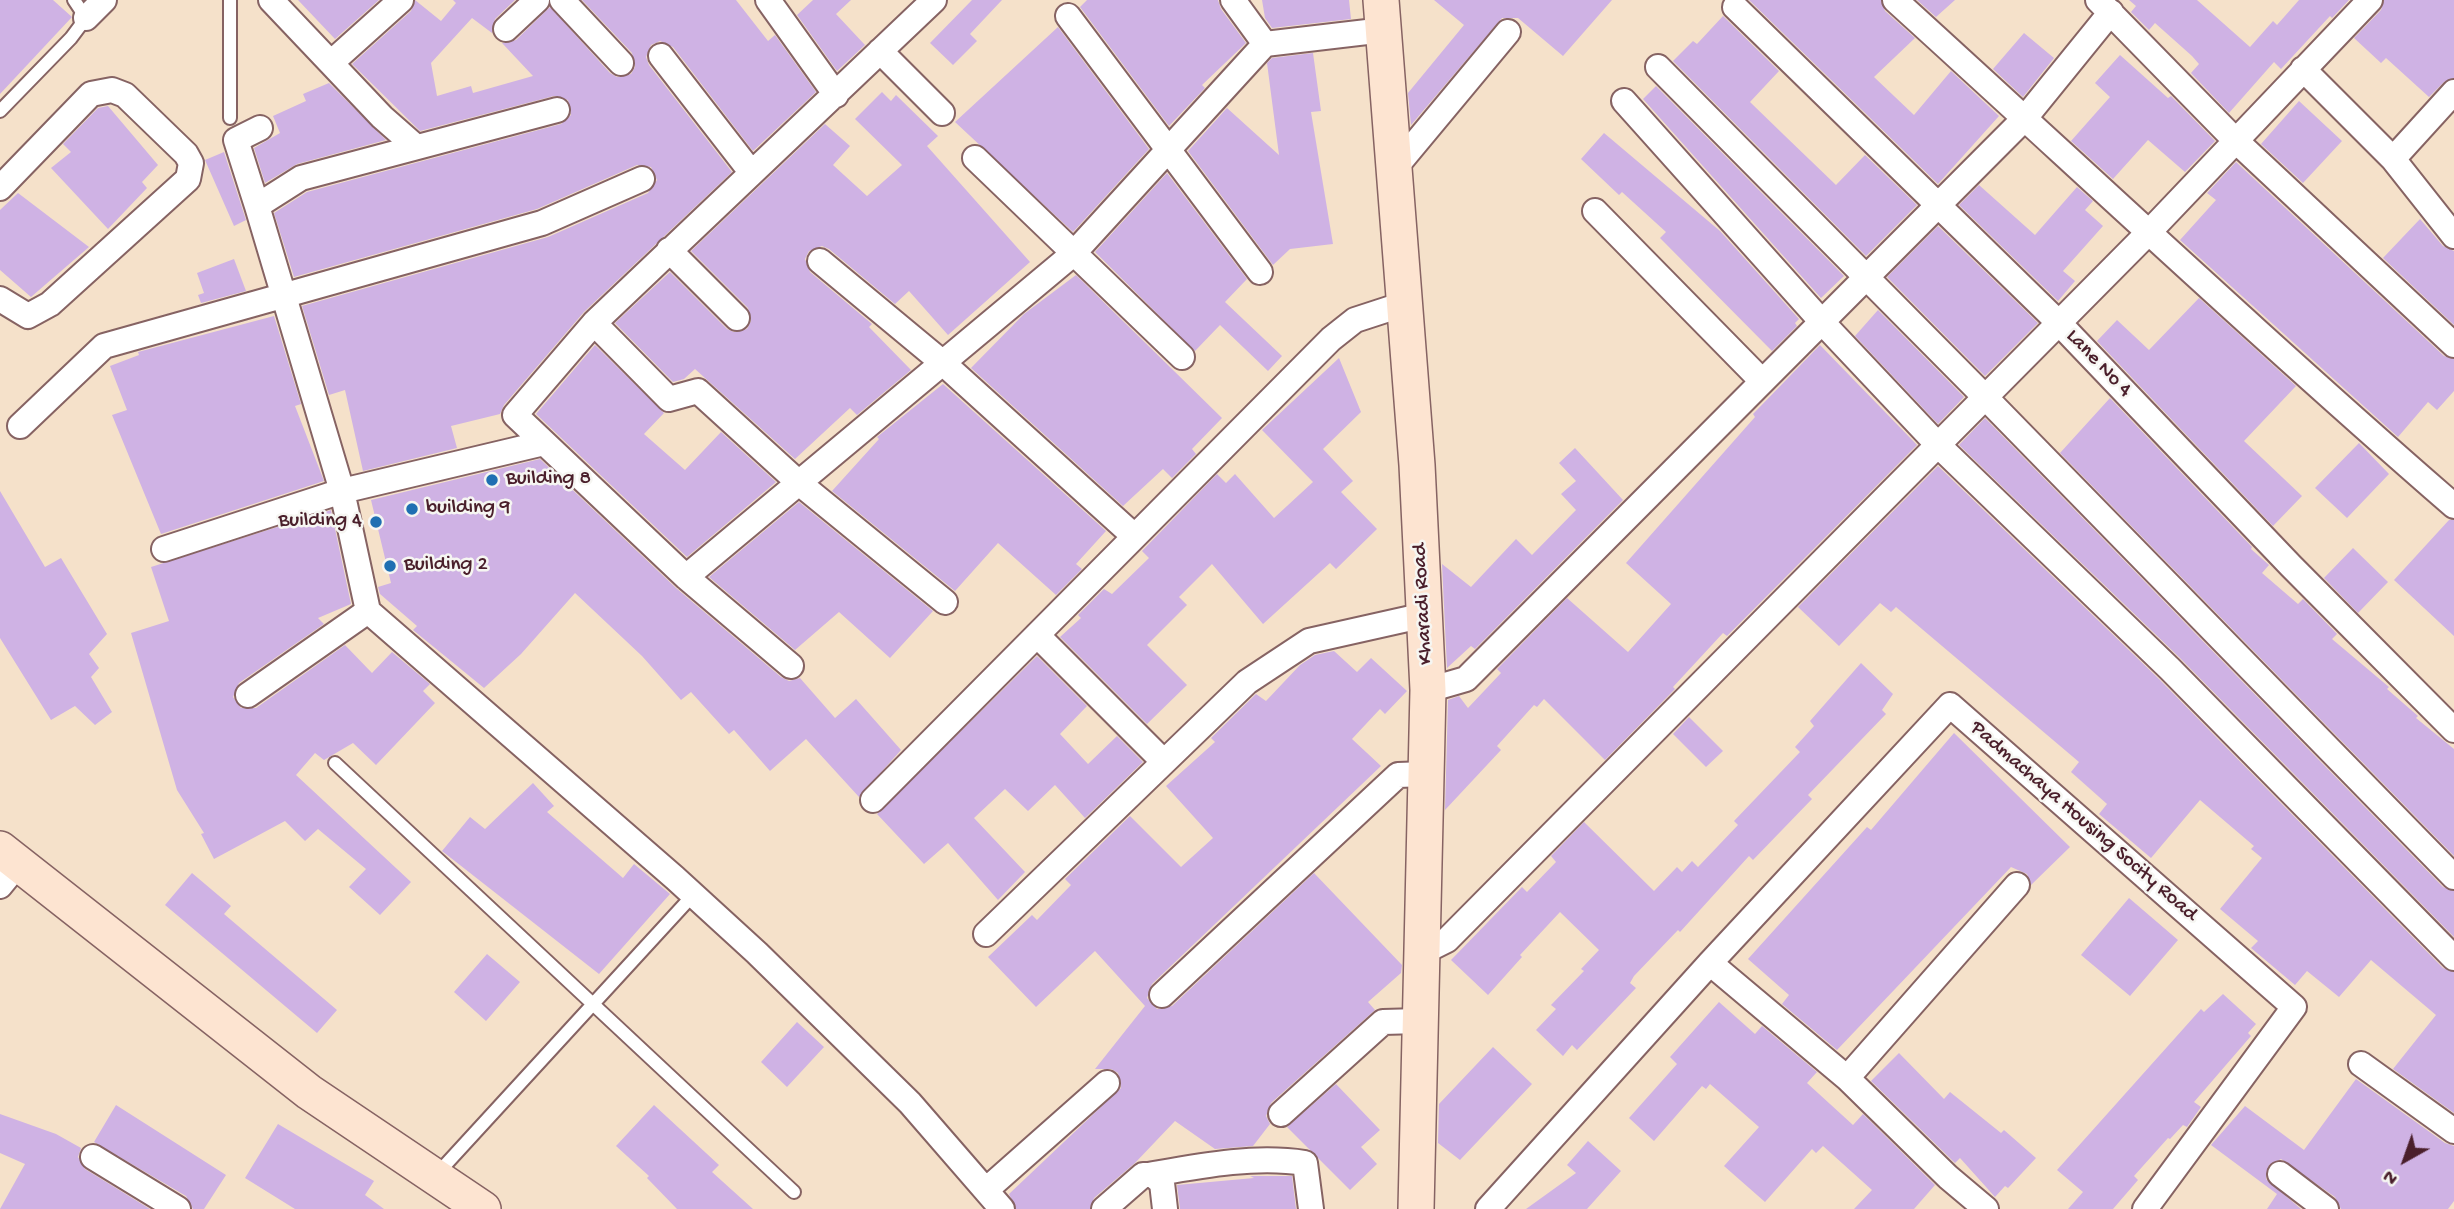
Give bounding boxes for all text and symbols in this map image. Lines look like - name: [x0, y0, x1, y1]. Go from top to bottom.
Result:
- street label: Lane No 4: [2060, 325, 2136, 403]
- place label: Building 8: [506, 467, 591, 493]
- marker: Building 8: [484, 472, 500, 488]
- place label: building 9: [426, 496, 510, 522]
- marker: building 9: [404, 501, 420, 517]
- place label: Building 4: [279, 509, 362, 535]
- marker: Building 4: [368, 514, 384, 530]
- street label: Kharadi Road: [1408, 543, 1440, 665]
- place label: Building 2: [404, 553, 488, 579]
- marker: Building 2: [382, 558, 398, 574]
- street label: Padmachaya Housing Socity Road: [1964, 716, 2202, 928]
- north arrow: [2370, 1125, 2440, 1195]
- text: N: [2379, 1164, 2403, 1189]

